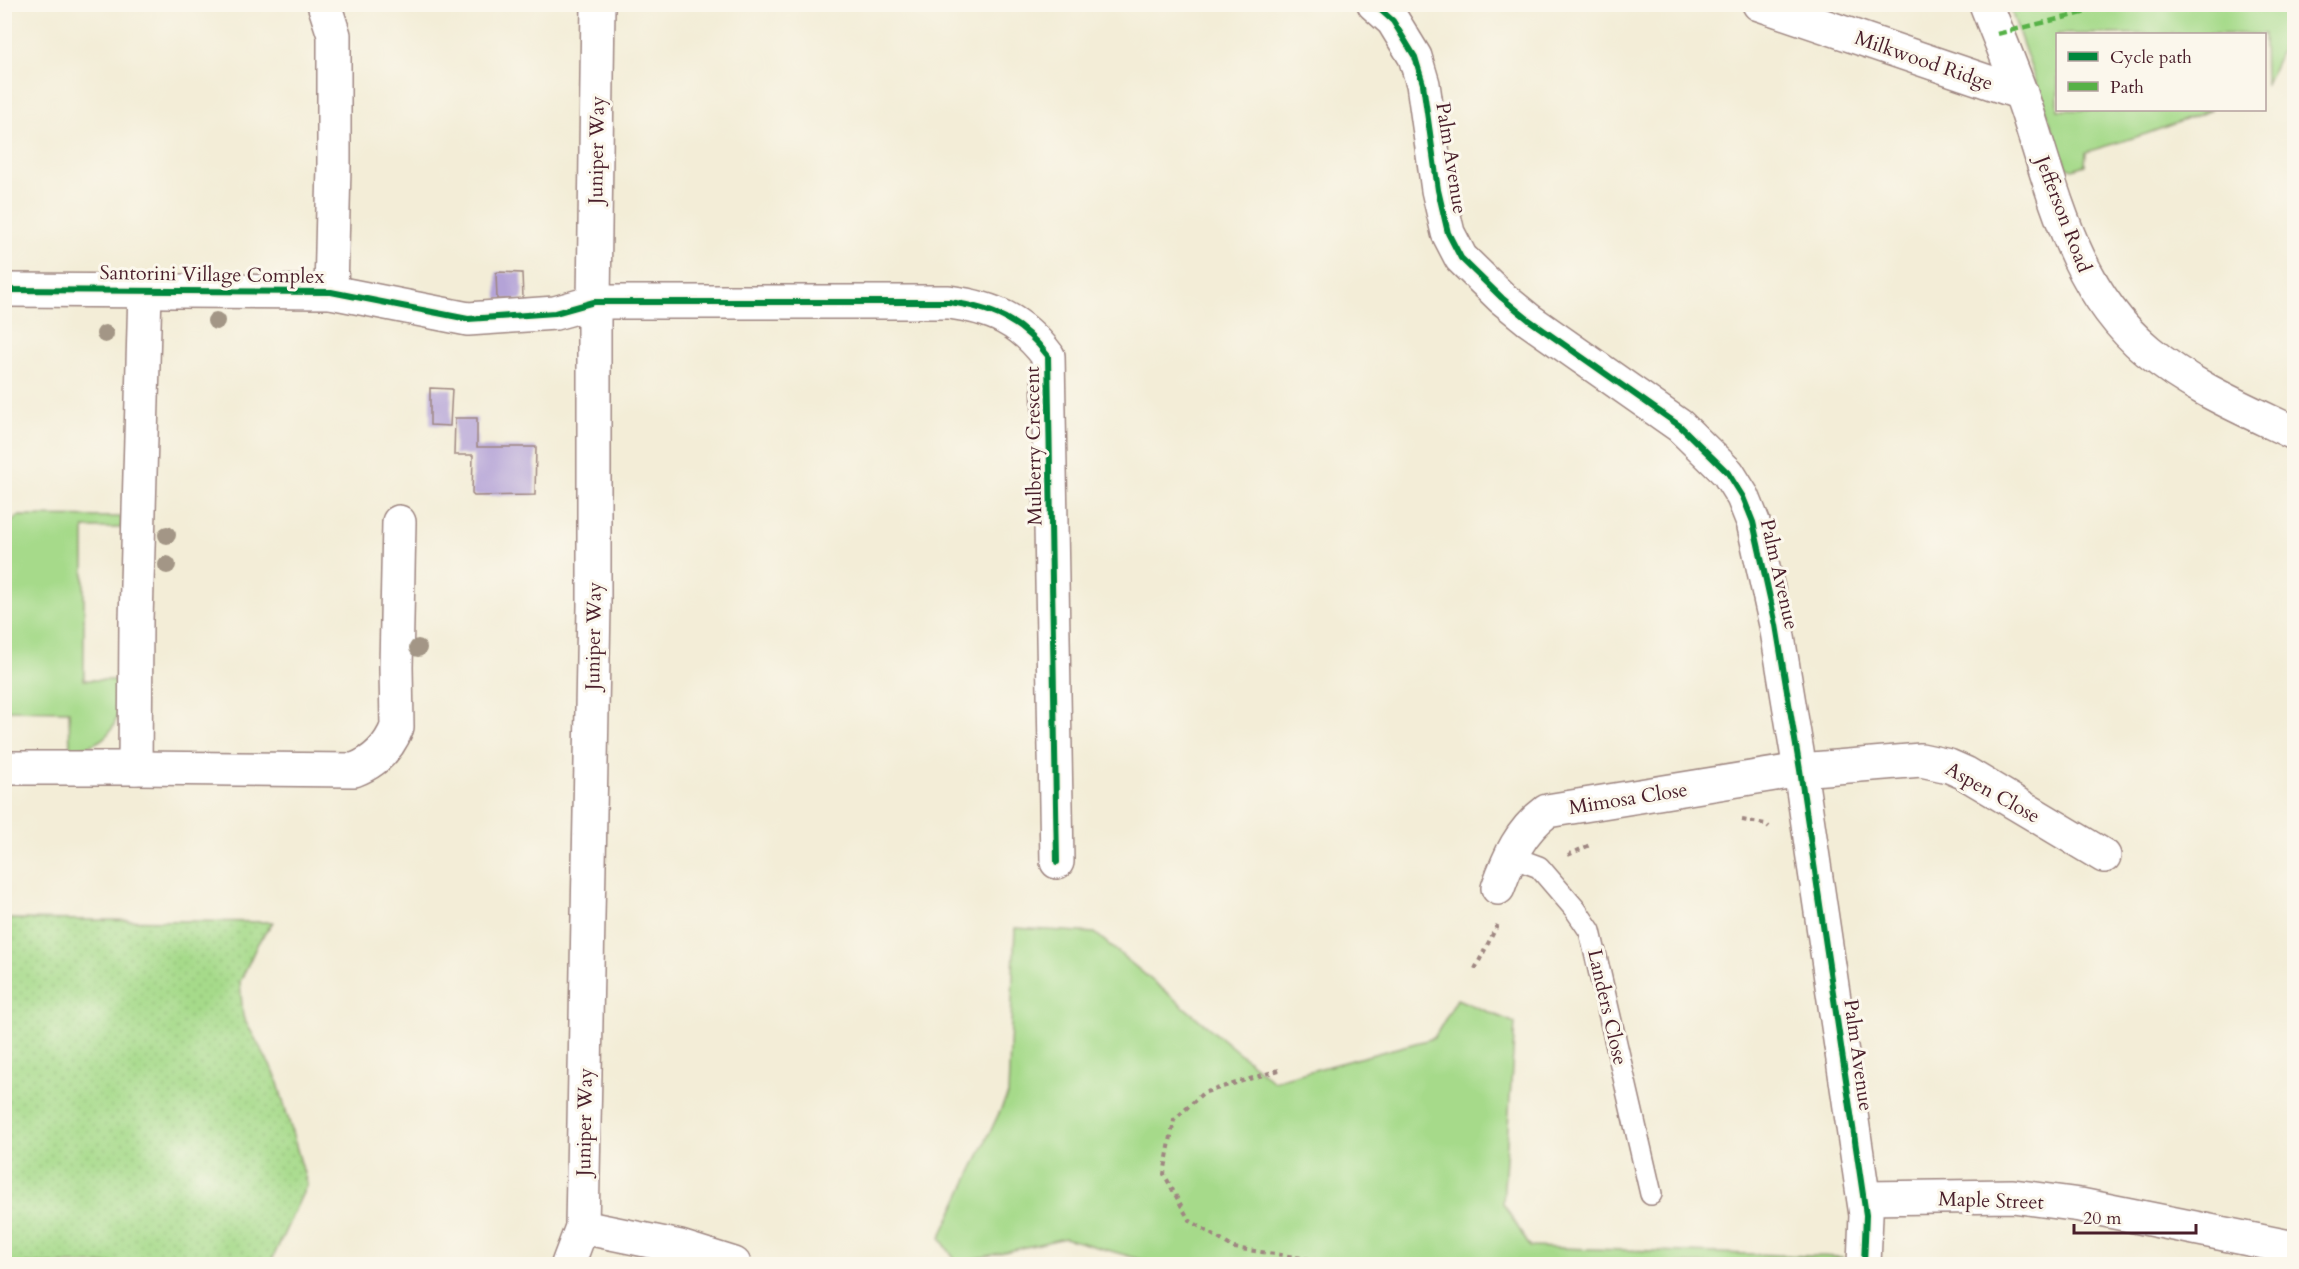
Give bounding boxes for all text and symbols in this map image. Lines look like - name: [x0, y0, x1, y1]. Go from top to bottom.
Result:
- street label: Milkwood Ridge: [1851, 24, 1996, 97]
- legend: [2056, 33, 2266, 111]
- text: Cycle path: [2110, 45, 2192, 70]
- text: Path: [2110, 75, 2144, 100]
- street label: Juniper Way: [582, 95, 611, 207]
- street label: Palm Avenue: [1429, 100, 1474, 216]
- street label: Jefferson Road: [2028, 149, 2098, 276]
- street label: Santorini Village Complex: [99, 259, 325, 290]
- street label: Mulberry Crescent: [1019, 365, 1048, 526]
- street label: Palm Avenue: [1754, 516, 1805, 632]
- street label: Juniper Way: [579, 581, 608, 693]
- street label: Aspen Close: [1941, 755, 2045, 830]
- street label: Mimosa Close: [1567, 776, 1689, 821]
- street label: Landers Close: [1581, 947, 1634, 1068]
- street label: Palm Avenue: [1837, 997, 1880, 1113]
- street label: Juniper Way: [570, 1067, 599, 1179]
- street label: Maple Street: [1938, 1185, 2045, 1216]
- scale bar: [2074, 1197, 2196, 1235]
- text: 20 m: [2083, 1206, 2122, 1231]

